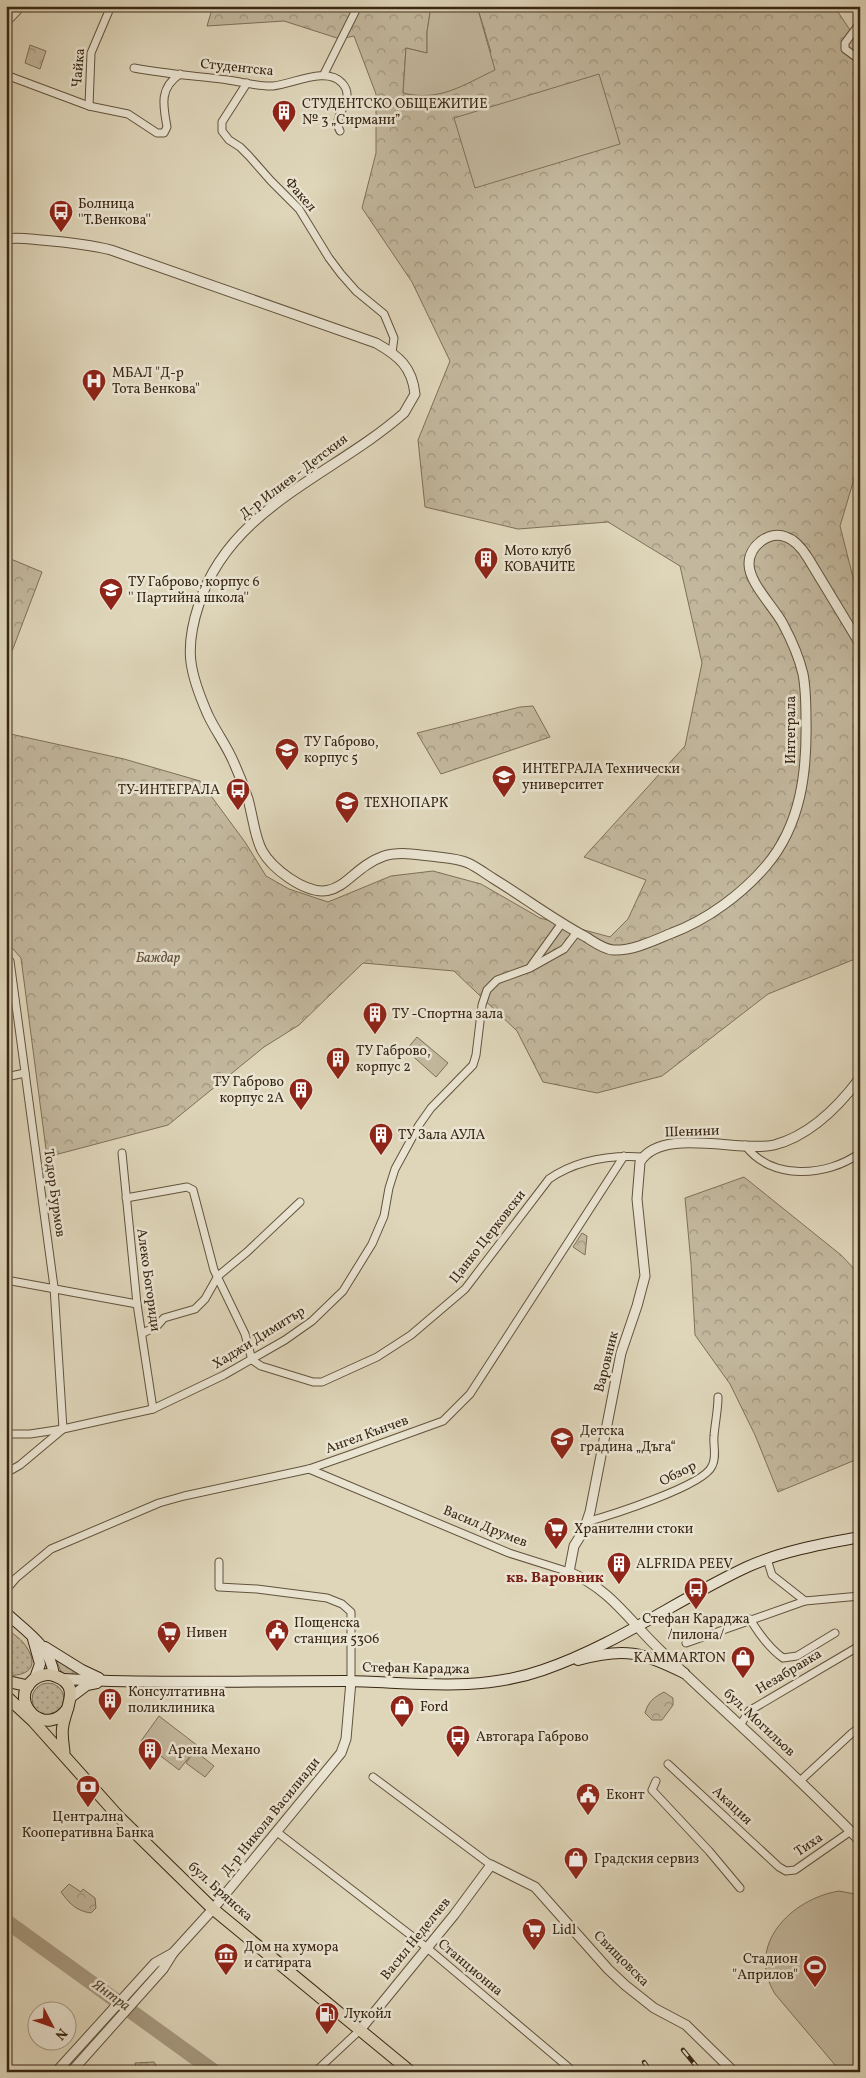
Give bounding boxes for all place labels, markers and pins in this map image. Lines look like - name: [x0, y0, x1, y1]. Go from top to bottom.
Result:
- place label: СТУДЕНТСКО ОБЩЕЖИТИЕ № 3 „Сирмани”: [302, 95, 488, 130]
- building icon: СТУДЕНТСКО ОБЩЕЖИТИЕ № 3 „Сирмани”: [271, 99, 297, 133]
- place label: Болница ''Т.Венкова'': [78, 195, 151, 230]
- bus stop icon: Болница ''Т.Венкова'': [48, 199, 74, 233]
- place label: МБАЛ "Д-р Тота Венкова": [112, 364, 200, 399]
- hospital icon: МБАЛ "Д-р Тота Венкова": [81, 368, 107, 402]
- place label: Мото клуб КОВАЧИТЕ: [504, 542, 575, 577]
- building icon: Мото клуб КОВАЧИТЕ: [473, 546, 499, 580]
- place label: ТУ Габрово, корпус 6 '' Партийна школа'': [128, 573, 260, 608]
- school or university icon: ТУ Габрово, корпус 6 '' Партийна школа'': [98, 577, 124, 611]
- place label: ТУ Габрово, корпус 5: [304, 733, 379, 768]
- school or university icon: ТУ Габрово, корпус 5: [274, 737, 300, 771]
- place label: ИНТЕГРАЛА Технически университет: [522, 760, 681, 795]
- school or university icon: ИНТЕГРАЛА Технически университет: [491, 764, 517, 798]
- bus stop icon: ТУ-ИНТЕГРАЛА: [225, 777, 251, 811]
- place label: ТУ-ИНТЕГРАЛА: [118, 781, 220, 800]
- school or university icon: ТЕХНОПАРК: [334, 790, 360, 824]
- place label: ТЕХНОПАРК: [364, 794, 449, 813]
- building icon: ТУ -Спортна зала: [362, 1001, 388, 1035]
- place label: ТУ -Спортна зала: [392, 1005, 503, 1024]
- place label: ТУ Габрово, корпус 2: [356, 1042, 431, 1077]
- building icon: ТУ Габрово, корпус 2: [325, 1046, 351, 1080]
- place label: ТУ Габрово корпус 2А: [213, 1073, 284, 1108]
- building icon: ТУ Габрово корпус 2А: [288, 1077, 314, 1111]
- building icon: ТУ Зала АУЛА: [368, 1122, 394, 1156]
- place label: ТУ Зала АУЛА: [398, 1126, 486, 1145]
- place label: Детска градина „Дъга“: [580, 1422, 676, 1457]
- school or university icon: Детска градина „Дъга“: [549, 1426, 575, 1460]
- supermarket icon: Хранителни стоки: [543, 1516, 569, 1550]
- place label: Хранителни стоки: [574, 1520, 694, 1539]
- building icon: ALFRIDA PEEV: [606, 1551, 632, 1585]
- place label: ALFRIDA PEEV: [636, 1555, 733, 1574]
- bus stop icon: Стефан Караджа /пилона/: [683, 1576, 709, 1610]
- place label: Стефан Караджа /пилона/: [642, 1610, 750, 1645]
- place label: Пощенска станция 5306: [294, 1614, 379, 1649]
- public building icon: Пощенска станция 5306: [264, 1618, 290, 1652]
- supermarket icon: Нивен: [156, 1620, 182, 1654]
- place label: Нивен: [186, 1624, 228, 1643]
- shop icon: KAMMARTON: [730, 1645, 756, 1679]
- place label: KAMMARTON: [633, 1649, 726, 1668]
- place label: Консултативна поликлиника: [128, 1683, 225, 1718]
- building icon: Консултативна поликлиника: [97, 1687, 123, 1721]
- shop icon: Ford: [389, 1694, 415, 1728]
- place label: Ford: [420, 1698, 448, 1717]
- bus stop icon: Автогара Габрово: [445, 1724, 471, 1758]
- place label: Автогара Габрово: [476, 1728, 589, 1747]
- building icon: Арена Механо: [137, 1737, 163, 1771]
- place label: Арена Механо: [168, 1741, 260, 1760]
- bank icon: Централна Кооперативна Банка: [75, 1774, 101, 1808]
- public building icon: Еконт: [575, 1782, 601, 1816]
- place label: Еконт: [606, 1786, 645, 1805]
- place label: Централна Кооперативна Банка: [22, 1808, 154, 1843]
- shop icon: Градския сервиз: [563, 1846, 589, 1880]
- place label: Градския сервиз: [594, 1850, 699, 1869]
- supermarket icon: Lidl: [521, 1917, 547, 1951]
- place label: Lidl: [552, 1921, 576, 1940]
- place label: Дом на хумора и сатирата: [244, 1938, 339, 1973]
- museum icon: Дом на хумора и сатирата: [213, 1942, 239, 1976]
- place label: Стадион "Априлов": [732, 1950, 798, 1985]
- sports icon: Стадион "Априлов": [802, 1954, 828, 1988]
- fuel station icon: Лукойл: [314, 2001, 340, 2035]
- place label: Лукойл: [344, 2005, 392, 2024]

